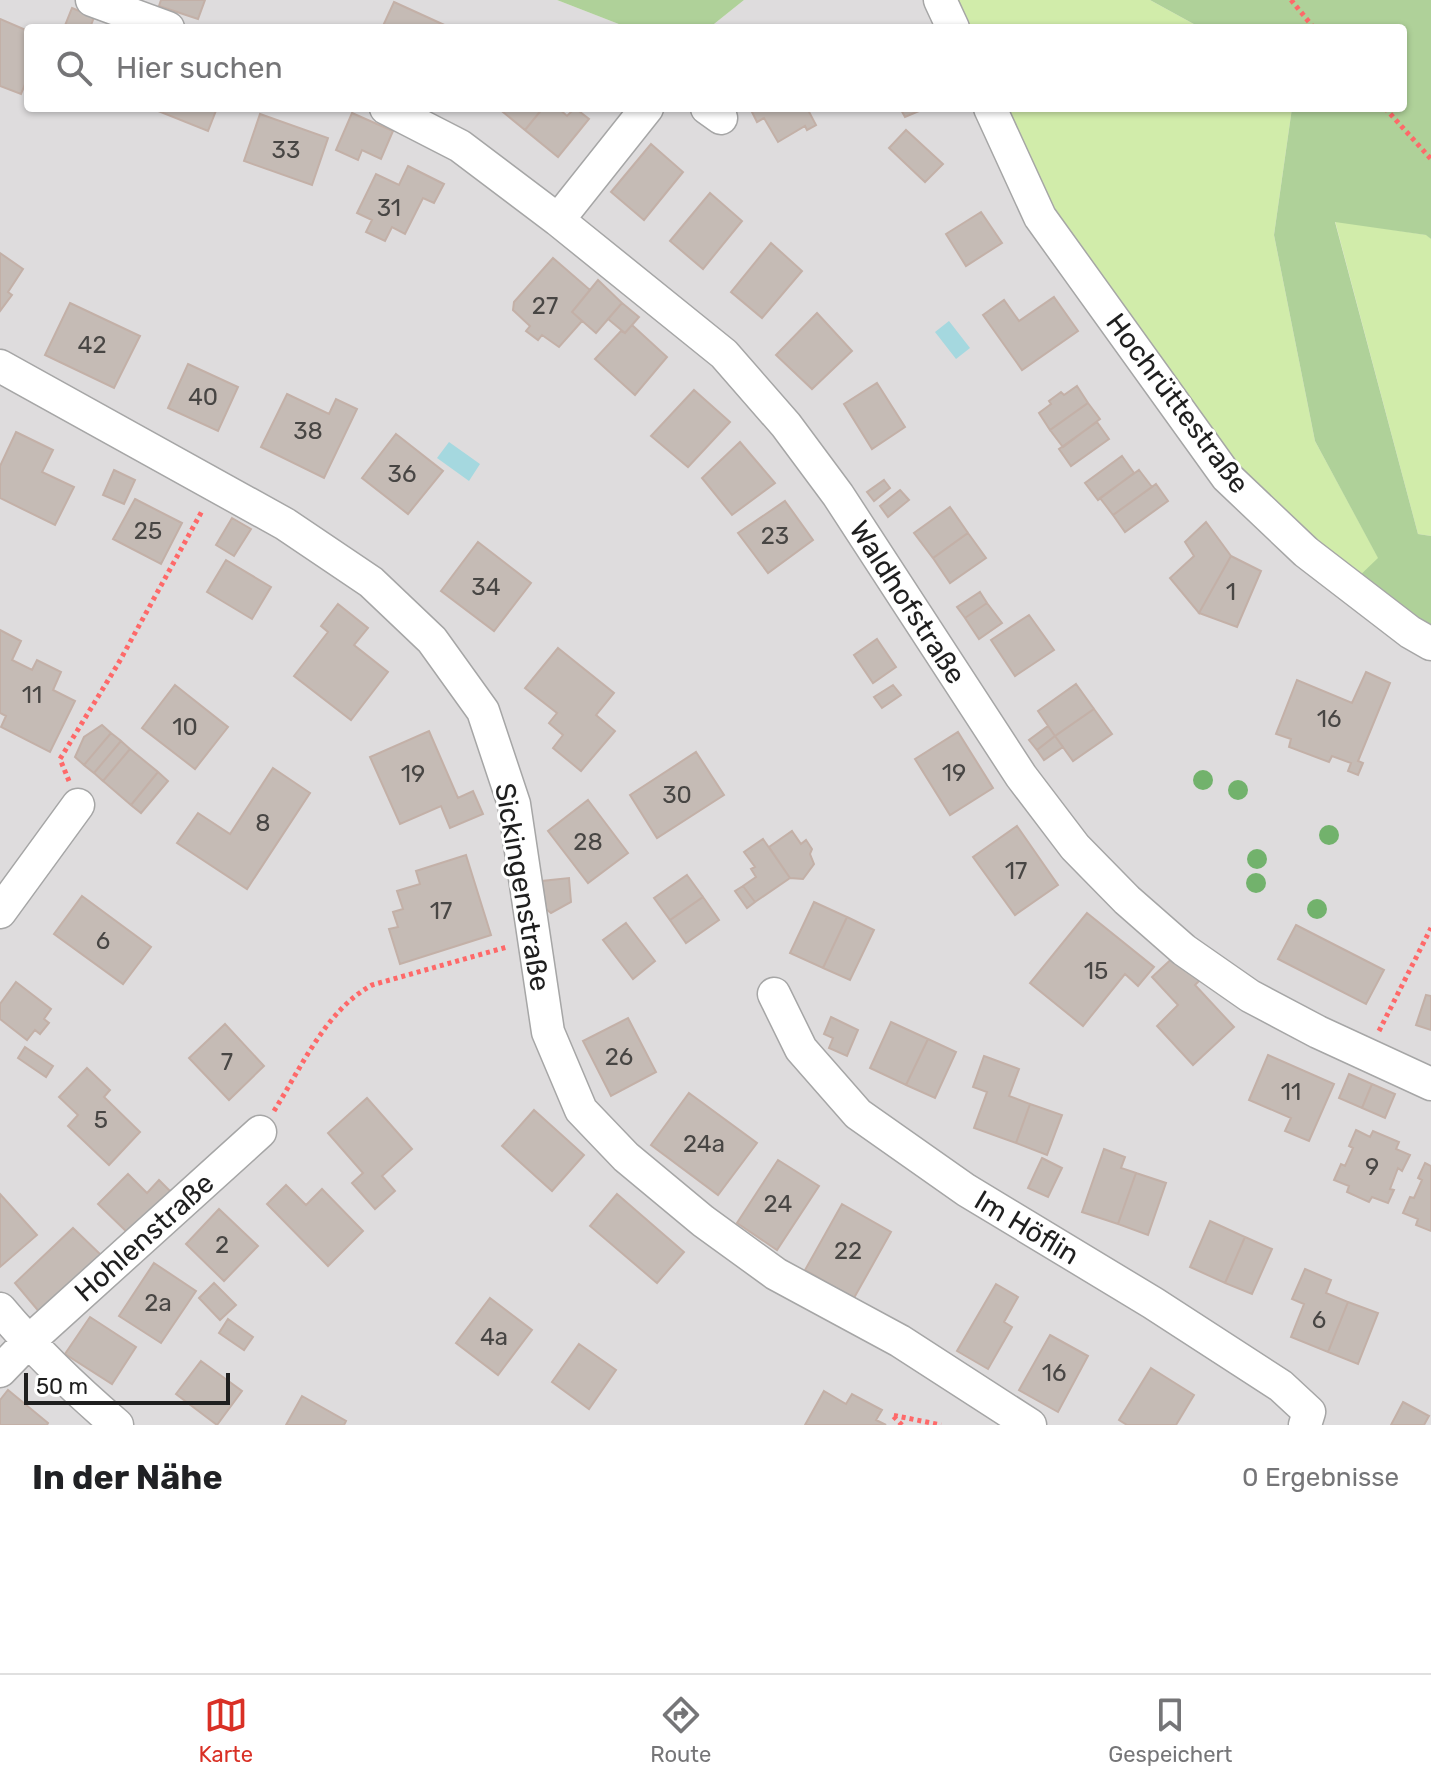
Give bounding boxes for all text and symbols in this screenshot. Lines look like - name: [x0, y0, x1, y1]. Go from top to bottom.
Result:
- search box: [24, 24, 1407, 112]
- icon: search: [52, 46, 96, 90]
- text: Hier suchen: [116, 50, 283, 86]
- house number: 33: [272, 136, 300, 164]
- house number: 31: [377, 194, 401, 222]
- house number: 27: [532, 292, 558, 320]
- street label: Hochrüttestraße: [1099, 307, 1256, 500]
- house number: 42: [78, 331, 107, 359]
- house number: 40: [188, 383, 218, 411]
- house number: 38: [293, 417, 323, 445]
- house number: 36: [388, 460, 416, 488]
- street label: Waldhofstraße: [843, 515, 973, 690]
- house number: 25: [134, 517, 162, 545]
- house number: 23: [761, 522, 789, 550]
- house number: 34: [471, 573, 501, 601]
- house number: 1: [1226, 578, 1236, 606]
- house number: 11: [22, 681, 42, 709]
- house number: 16: [1317, 705, 1341, 733]
- house number: 10: [172, 713, 198, 741]
- house number: 19: [942, 759, 966, 787]
- house number: 19: [401, 760, 425, 788]
- street label: Sickingenstraße: [488, 781, 557, 994]
- house number: 30: [662, 781, 692, 809]
- house number: 8: [255, 809, 271, 837]
- house number: 28: [573, 828, 603, 856]
- house number: 17: [1005, 857, 1027, 885]
- house number: 17: [430, 897, 452, 925]
- house number: 6: [96, 927, 110, 955]
- house number: 15: [1084, 957, 1108, 985]
- house number: 26: [605, 1043, 633, 1071]
- house number: 7: [221, 1048, 233, 1076]
- house number: 11: [1281, 1078, 1301, 1106]
- house number: 5: [94, 1106, 108, 1134]
- house number: 24a: [683, 1130, 725, 1158]
- house number: 9: [1365, 1153, 1379, 1181]
- street label: Hohlenstraße: [68, 1166, 221, 1308]
- street label: Im Höflin: [969, 1183, 1085, 1271]
- house number: 24: [764, 1190, 792, 1218]
- house number: 2: [215, 1231, 229, 1259]
- house number: 22: [834, 1237, 862, 1265]
- house number: 2a: [144, 1289, 172, 1317]
- house number: 6: [1312, 1306, 1326, 1334]
- house number: 4a: [480, 1323, 508, 1351]
- house number: 16: [1042, 1359, 1066, 1387]
- scale bar: [24, 1369, 230, 1405]
- text: 50 m: [36, 1373, 88, 1400]
- text: In der Nähe: [32, 1457, 223, 1498]
- text: 0 Ergebnisse: [1242, 1462, 1399, 1493]
- tab: Karte: [199, 1693, 253, 1768]
- tab: Route: [650, 1693, 711, 1768]
- tab: Gespeichert: [1108, 1693, 1232, 1768]

